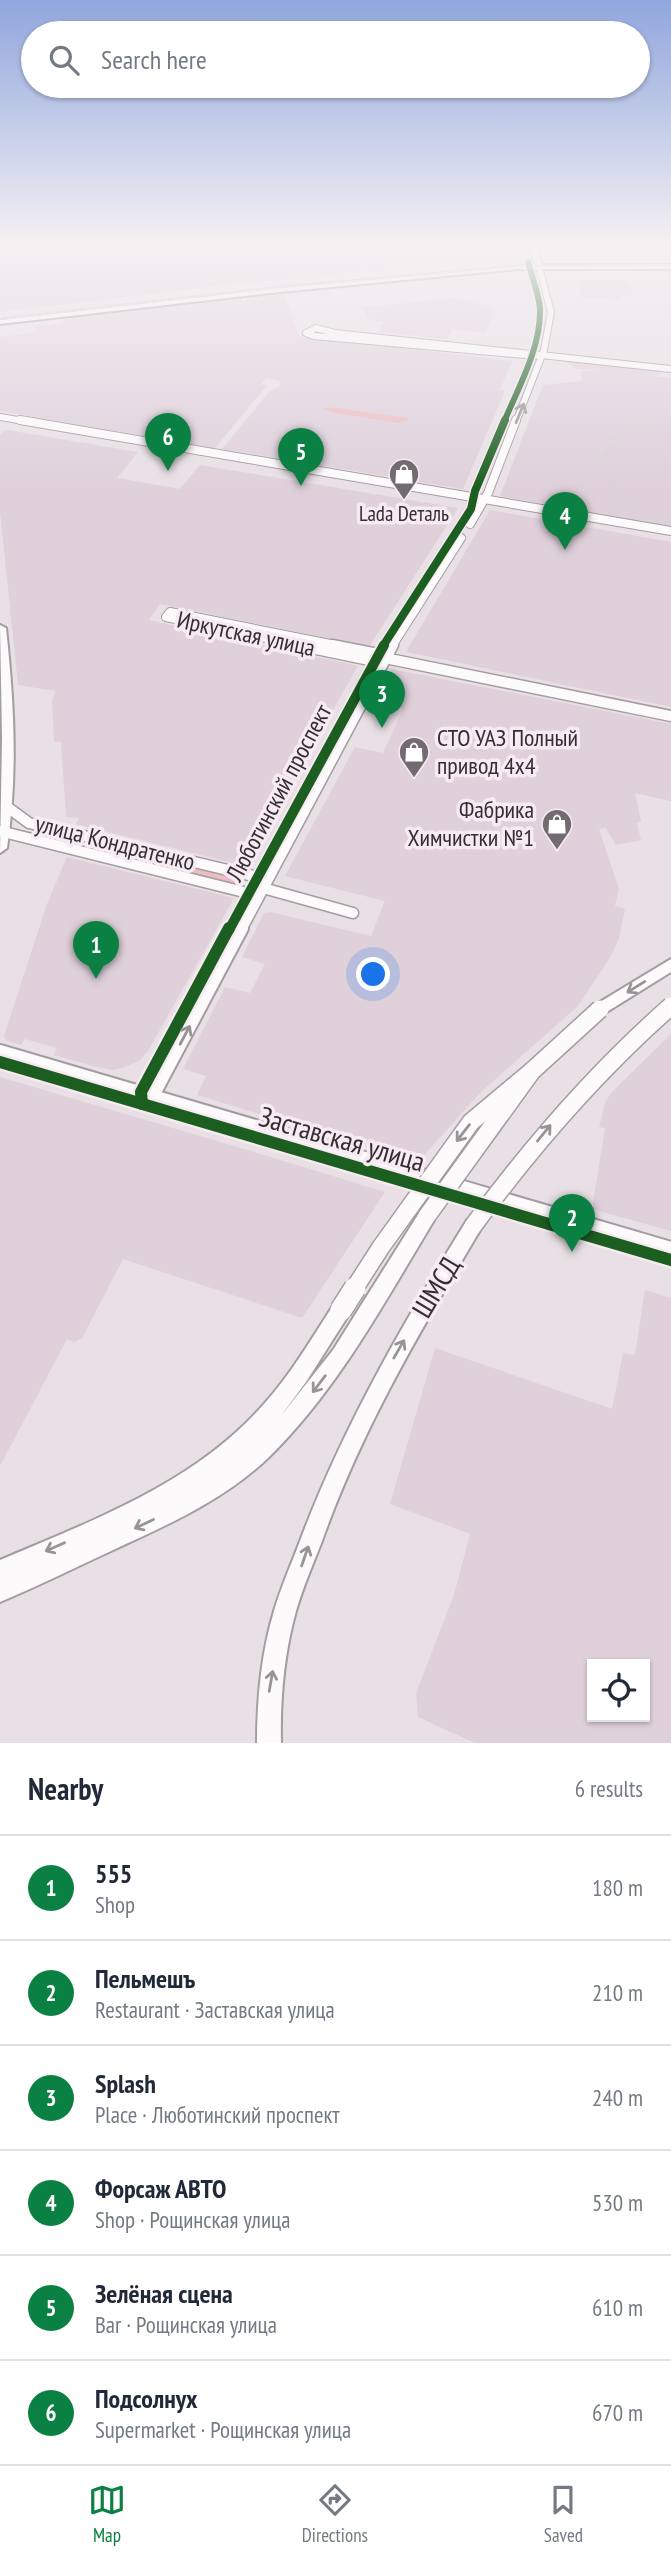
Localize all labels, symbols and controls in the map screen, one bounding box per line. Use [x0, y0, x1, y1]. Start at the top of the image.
search box [21, 21, 650, 98]
icon: search [45, 41, 83, 79]
text: Search here [101, 43, 207, 76]
one-way arrow [514, 402, 527, 424]
pin: 6 [145, 413, 191, 471]
pin: 5 [278, 428, 324, 486]
shop icon: Lada Dеталь [387, 457, 421, 501]
pin: 4 [542, 492, 588, 550]
place label: Lada Dеталь [359, 500, 449, 527]
street label: Иркутская улица [174, 604, 318, 663]
pin: 3 [359, 670, 405, 728]
street label: Люботинский проспект [218, 699, 338, 887]
place label: СТО УАЗ Полный привод 4х4 [437, 722, 578, 781]
shop icon: СТО УАЗ Полный привод 4х4 [397, 735, 431, 779]
place label: Фабрика Химчистки №1 [407, 794, 534, 853]
shop icon: Фабрика Химчистки №1 [540, 807, 574, 851]
street label: улица Кондратенко [32, 808, 198, 877]
pin: 1 [73, 921, 119, 979]
your location [356, 957, 390, 991]
one-way arrow [626, 980, 646, 994]
one-way arrow [178, 1026, 192, 1046]
street label: Заставская улица [255, 1097, 429, 1180]
one-way arrow [456, 1123, 470, 1142]
one-way arrow [536, 1124, 552, 1142]
pin: 2 [549, 1194, 595, 1252]
street label: ШМСД [403, 1249, 468, 1324]
one-way arrow [392, 1339, 406, 1359]
one-way arrow [312, 1374, 327, 1393]
one-way arrow [134, 1518, 155, 1532]
one-way arrow [45, 1541, 67, 1554]
one-way arrow [300, 1545, 312, 1567]
map controls [587, 1659, 650, 1722]
button: locate [587, 1659, 650, 1722]
one-way arrow [265, 1670, 278, 1693]
text: Nearby [28, 1769, 103, 1808]
text: 6 results [575, 1774, 643, 1803]
text: 555 [95, 1857, 132, 1890]
text: 1 [46, 1873, 57, 1902]
text: 180 m [592, 1873, 643, 1902]
text: Shop [95, 1890, 135, 1919]
text: Пельмешъ [95, 1962, 195, 1995]
text: 2 [46, 1978, 57, 2007]
text: 210 m [592, 1978, 643, 2007]
text: Restaurant · Заставская улица [95, 1995, 335, 2024]
text: Splash [95, 2067, 156, 2100]
text: 3 [46, 2083, 57, 2112]
text: 240 m [592, 2083, 643, 2112]
text: Place · Люботинский проспект [95, 2100, 340, 2129]
text: Форсаж АВТО [95, 2172, 226, 2205]
text: 4 [46, 2188, 57, 2217]
text: 530 m [592, 2188, 643, 2217]
text: Shop · Рощинская улица [95, 2205, 290, 2234]
text: Зелёная сцена [95, 2277, 233, 2310]
text: 5 [46, 2293, 57, 2322]
text: 610 m [592, 2293, 643, 2322]
text: Bar · Рощинская улица [95, 2310, 277, 2339]
text: Подсолнух [95, 2382, 198, 2415]
text: 6 [46, 2398, 57, 2427]
text: 670 m [592, 2398, 643, 2427]
text: Supermarket · Рощинская улица [95, 2415, 351, 2444]
tab: Map [88, 2481, 126, 2547]
tab: Directions [302, 2481, 368, 2547]
tab: Saved [544, 2481, 583, 2547]

